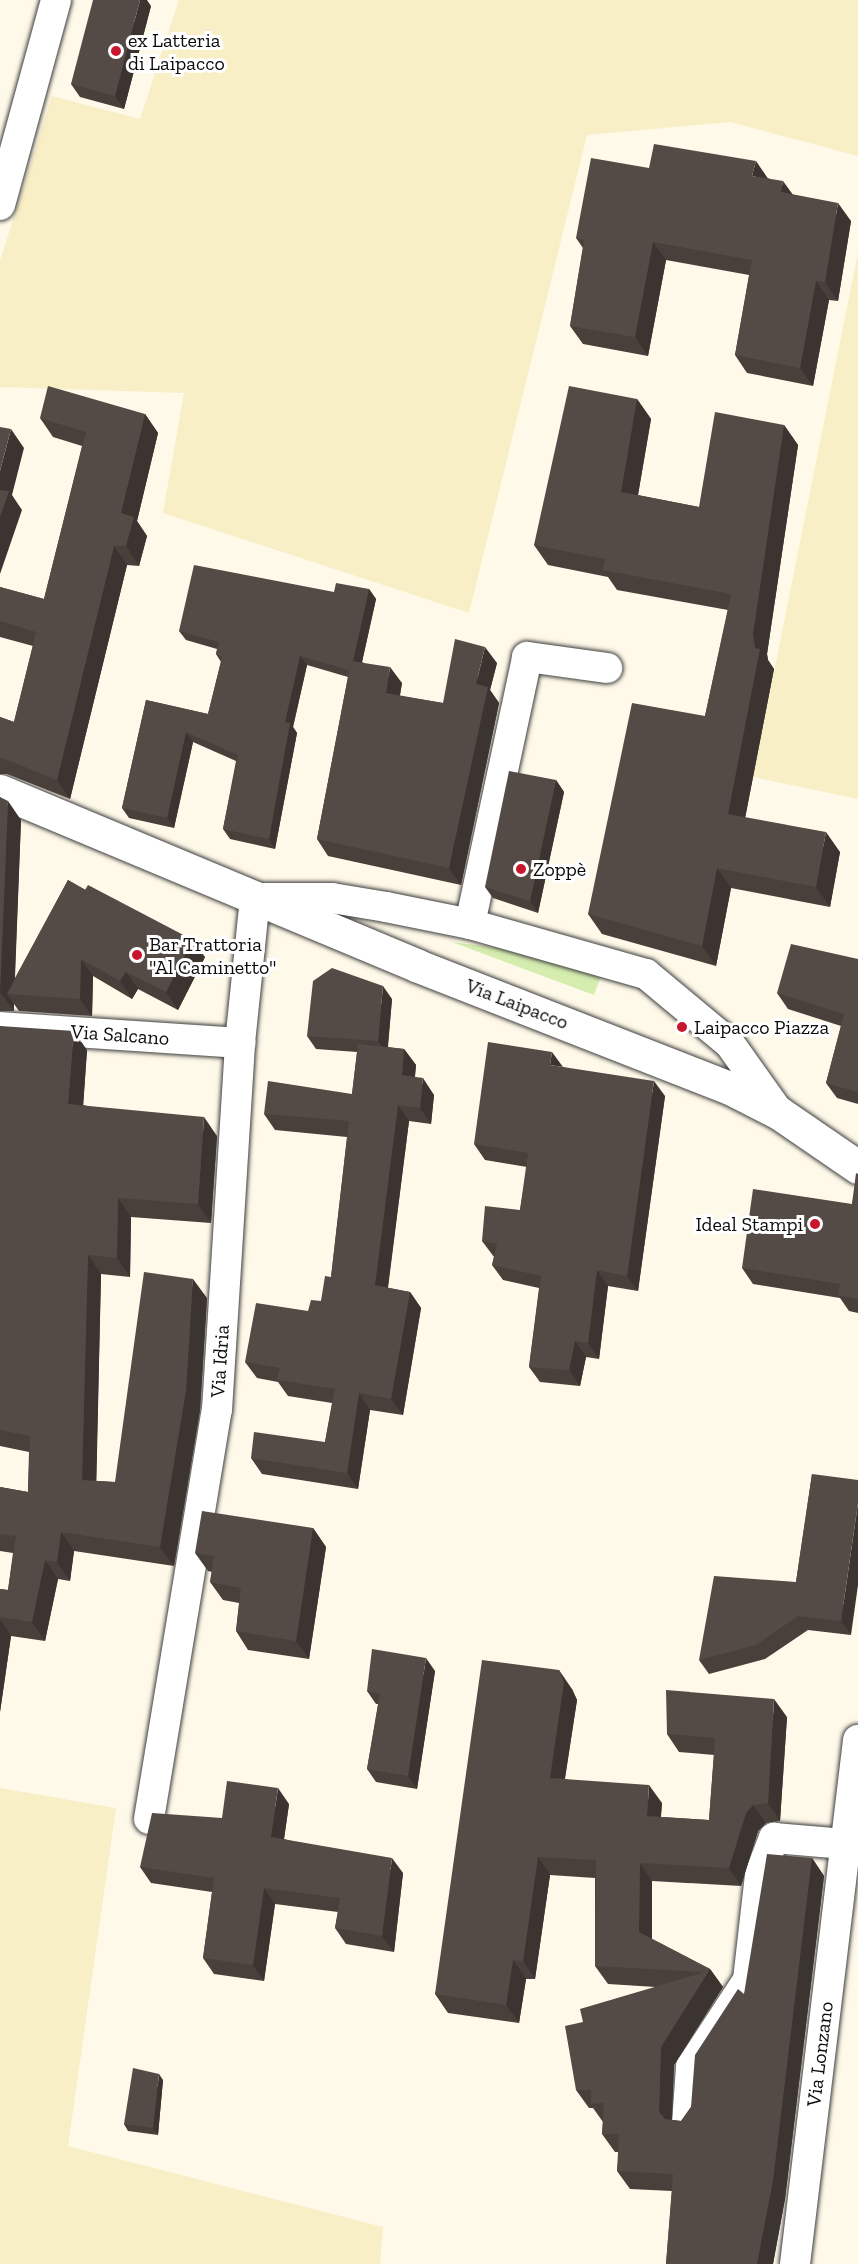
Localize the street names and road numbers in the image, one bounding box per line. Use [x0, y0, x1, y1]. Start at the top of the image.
street label: Via Laipacco [462, 973, 572, 1035]
street label: Via Salcano [70, 1020, 170, 1050]
street label: Via Idria [205, 1324, 235, 1398]
street label: Via Lonzano [802, 2000, 838, 2108]

